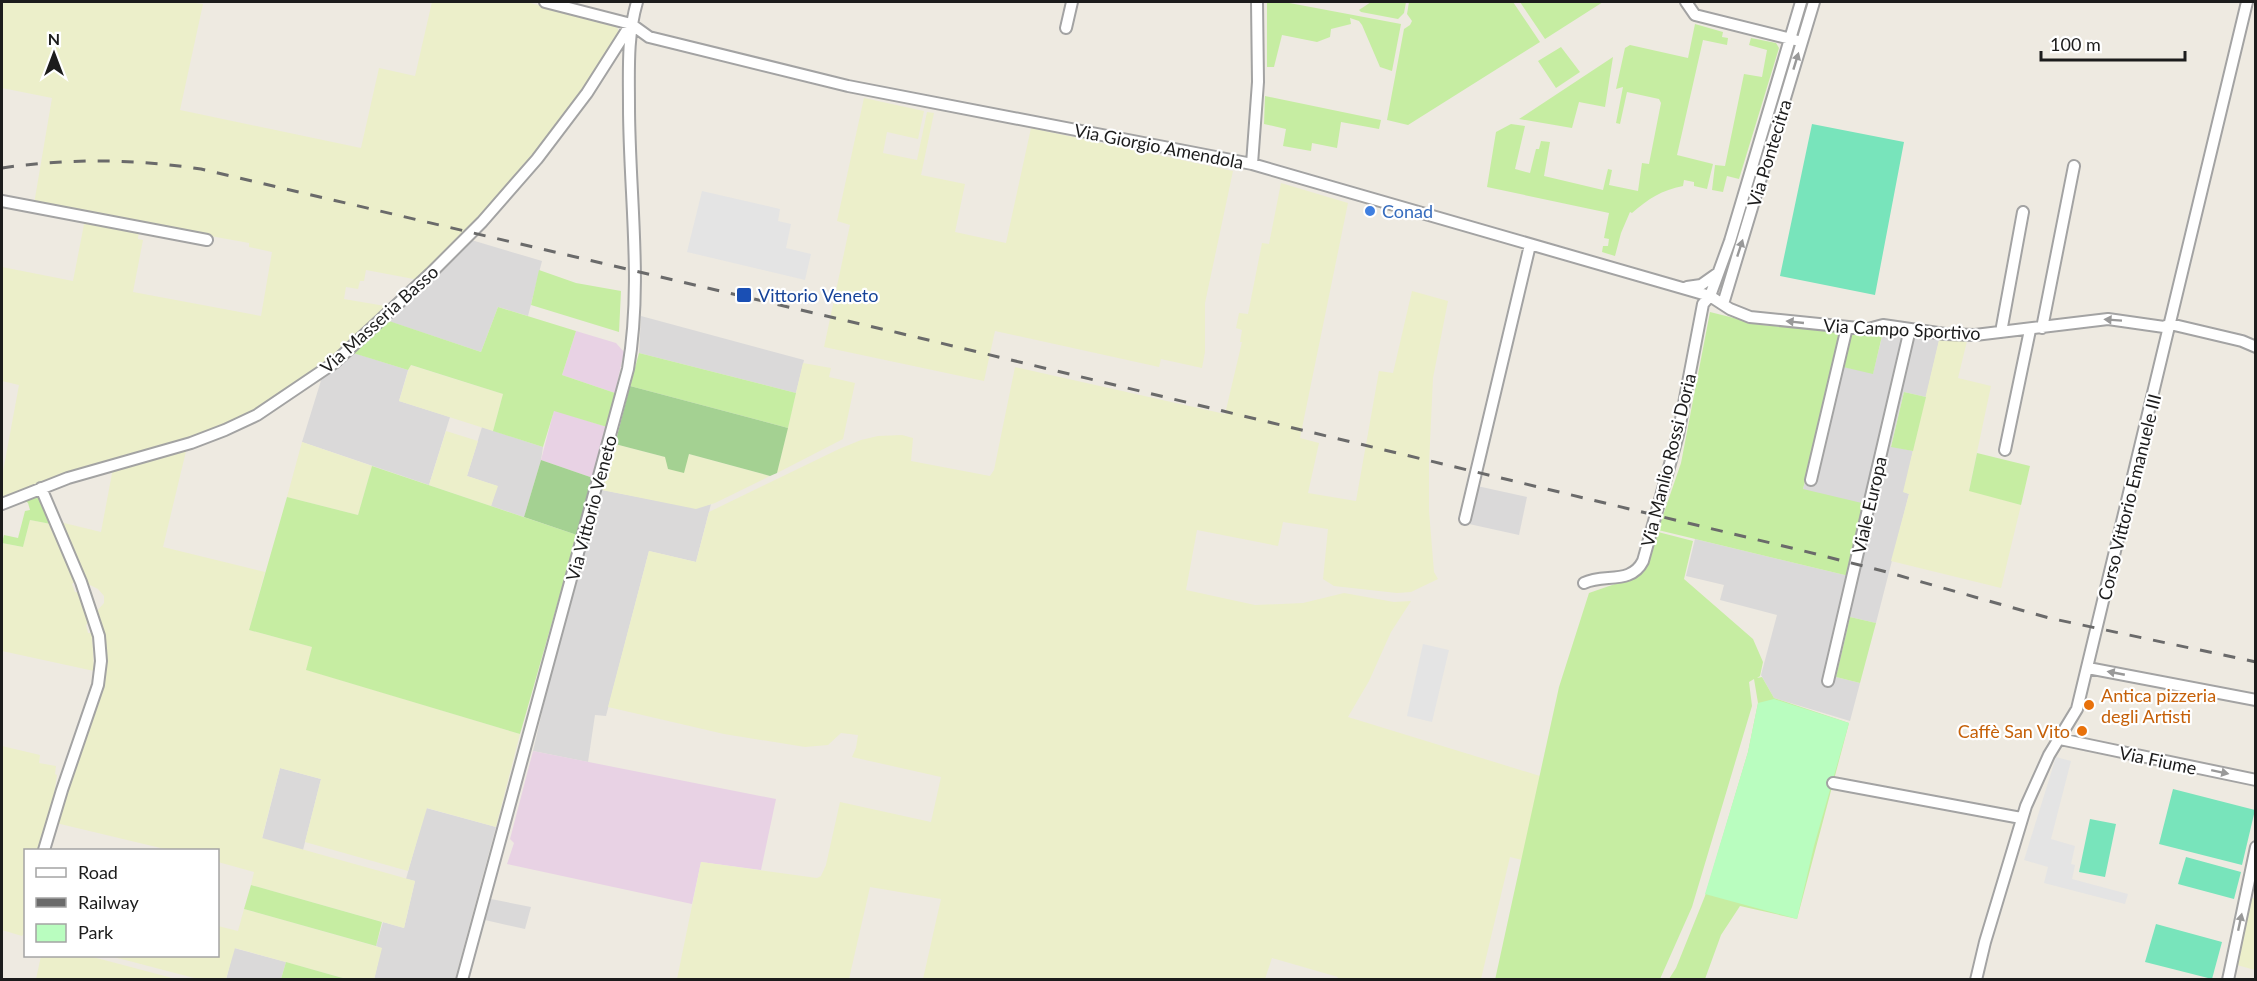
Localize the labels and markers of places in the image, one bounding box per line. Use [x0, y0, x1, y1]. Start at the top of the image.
place label: Conad [1382, 200, 1433, 222]
marker: Conad [1363, 204, 1377, 218]
place label: Vittorio Veneto [758, 284, 878, 306]
marker: Vittorio Veneto [735, 286, 753, 304]
place label: Antica pizzeria degli Artisti [2101, 684, 2216, 727]
marker: Antica pizzeria degli Artisti [2082, 698, 2096, 712]
place label: Caffè San Vito [1958, 720, 2070, 742]
marker: Caffè San Vito [2075, 724, 2089, 738]

